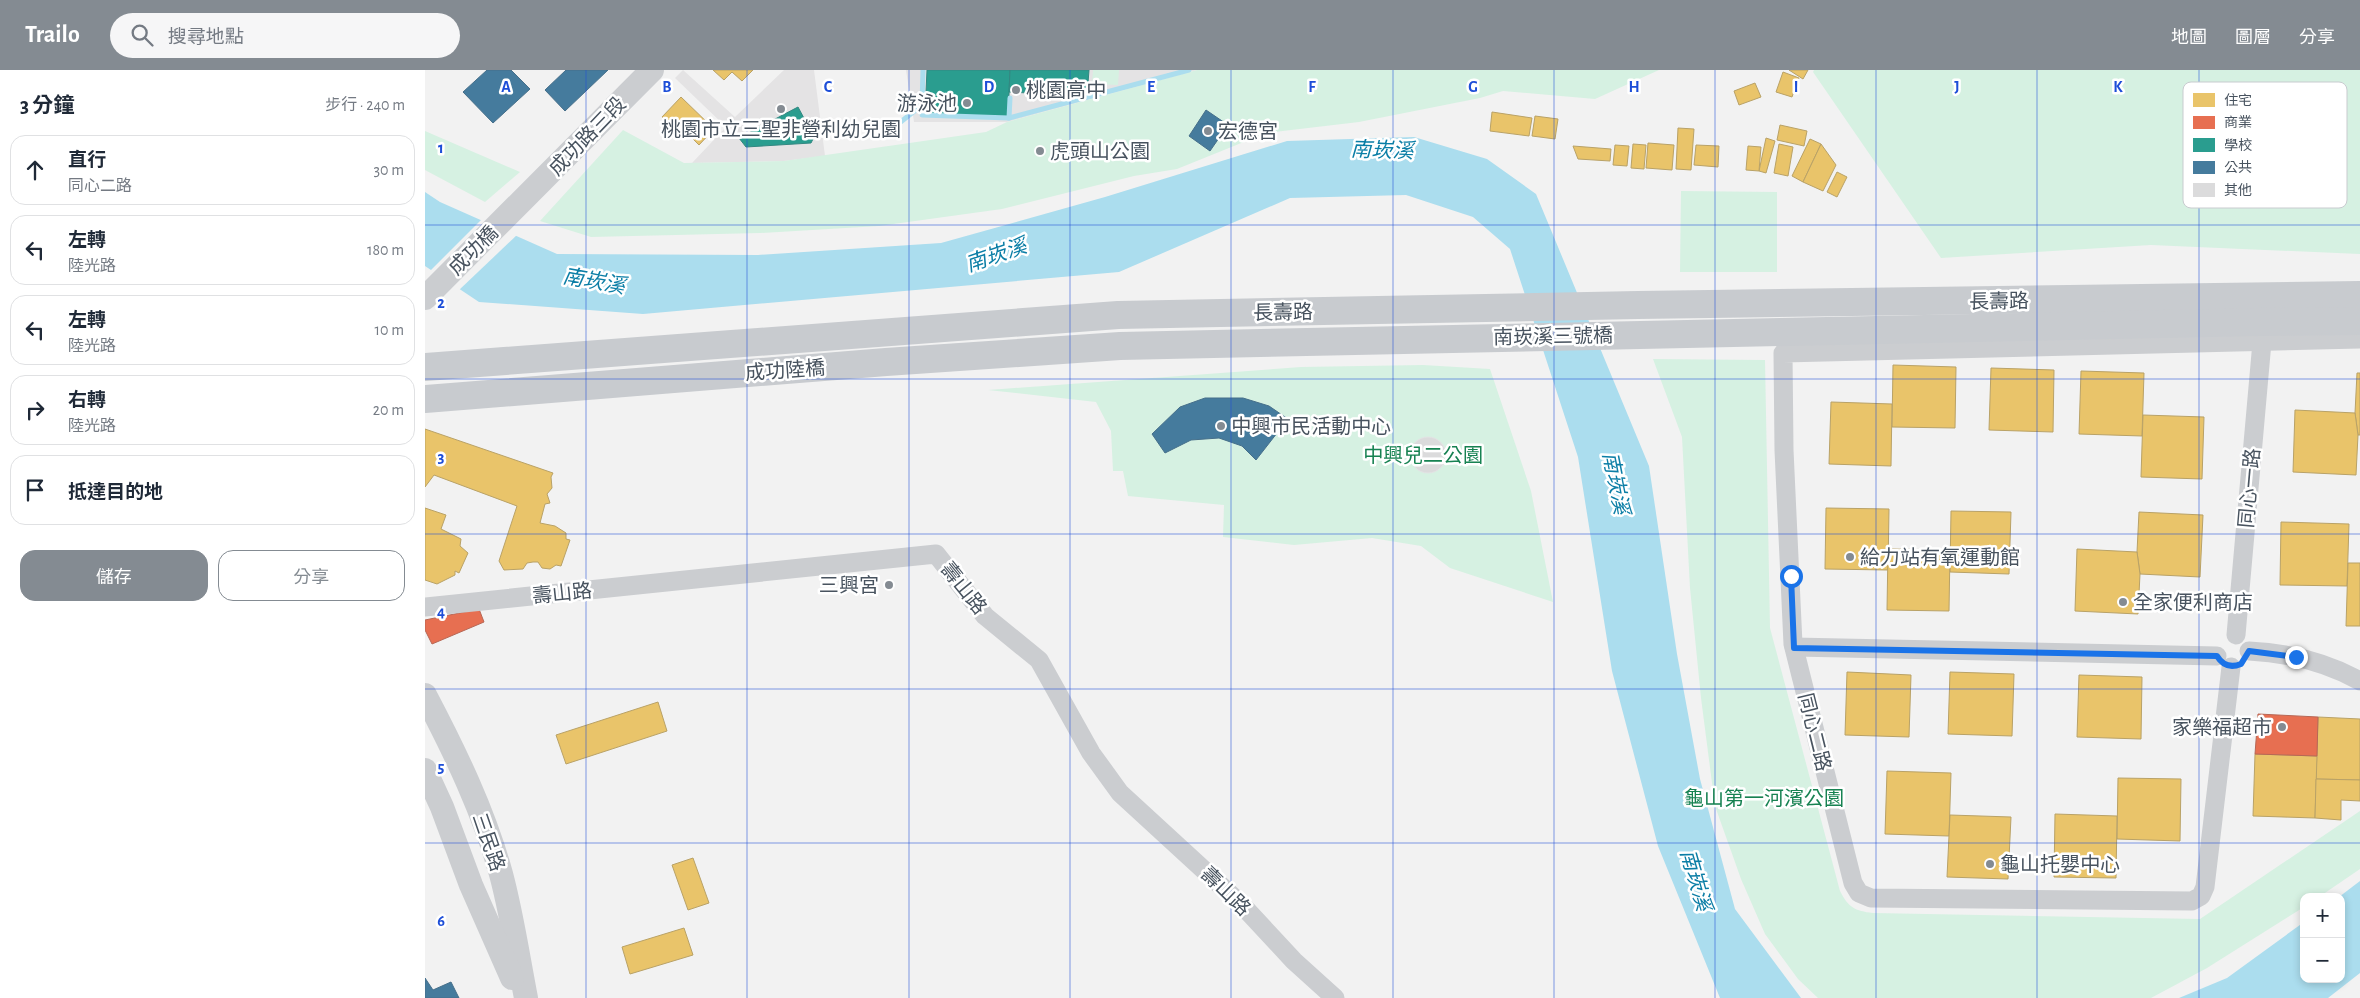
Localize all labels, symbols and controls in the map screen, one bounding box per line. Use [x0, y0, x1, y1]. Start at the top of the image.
search box [110, 13, 460, 58]
icon: search [128, 21, 156, 49]
text: Trailo [25, 23, 80, 47]
text: 搜尋地點 [168, 28, 244, 47]
text: 地圖 [2171, 29, 2207, 47]
text: 圖層 [2235, 29, 2271, 47]
text: 分享 [2299, 29, 2335, 47]
text: A [501, 79, 511, 95]
text: B [662, 79, 672, 95]
text: C [824, 79, 833, 95]
text: D [984, 79, 995, 95]
place label: 桃園高中 [1026, 79, 1106, 101]
text: E [1147, 79, 1155, 95]
text: F [1308, 79, 1316, 95]
text: G [1468, 79, 1478, 95]
text: H [1628, 79, 1640, 95]
text: I [1794, 79, 1798, 95]
text: J [1954, 79, 1960, 95]
text: K [2113, 79, 2123, 95]
legend [2183, 82, 2347, 208]
marker: 桃園高中 [1010, 84, 1022, 96]
street label: 成功路三段 [545, 93, 630, 180]
place label: 游泳池 [897, 93, 957, 114]
text: 住宅 [2224, 93, 2252, 108]
text: 3 分鐘 [20, 95, 74, 116]
text: 步行 · 240 m [325, 97, 405, 113]
marker: 游泳池 [961, 97, 973, 109]
marker: 桃園市立三聖非營利幼兒園 [775, 103, 787, 115]
text: 商業 [2224, 115, 2252, 130]
place label: 桃園市立三聖非營利幼兒園 [661, 119, 901, 140]
place label: 宏德宮 [1218, 121, 1278, 142]
marker: 宏德宮 [1202, 125, 1214, 137]
text: 學校 [2224, 137, 2252, 153]
water label: 南崁溪 [1350, 138, 1417, 162]
text: 1 [438, 140, 444, 156]
place label: 虎頭山公園 [1050, 141, 1150, 162]
marker: 虎頭山公園 [1034, 145, 1046, 157]
text: 直行 [68, 151, 106, 170]
icon: ahead [21, 156, 49, 184]
text: 公共 [2224, 160, 2252, 175]
text: 30 m [374, 162, 404, 178]
text: 同心二路 [68, 178, 132, 194]
text: 其他 [2224, 183, 2252, 198]
street label: 成功橋 [445, 222, 502, 279]
text: 左轉 [68, 231, 106, 250]
water label: 南崁溪 [963, 233, 1032, 276]
icon: left [21, 236, 49, 264]
text: 180 m [367, 242, 404, 258]
text: 陸光路 [68, 258, 116, 274]
water label: 南崁溪 [561, 265, 630, 298]
street label: 長壽路 [1969, 290, 2029, 313]
text: 2 [437, 295, 445, 311]
street label: 長壽路 [1253, 301, 1313, 324]
text: 左轉 [68, 311, 106, 330]
icon: left [21, 316, 49, 344]
text: 10 m [375, 322, 404, 338]
street label: 南崁溪三號橋 [1493, 325, 1613, 348]
text: 陸光路 [68, 338, 116, 354]
street label: 成功陸橋 [744, 357, 826, 384]
text: 右轉 [68, 391, 106, 410]
icon: right [21, 396, 49, 424]
text: 20 m [373, 402, 404, 418]
place label: 中興市民活動中心 [1231, 416, 1391, 437]
text: 陸光路 [68, 418, 116, 434]
marker: 中興市民活動中心 [1215, 420, 1227, 432]
park label: 中興兒二公園 [1363, 445, 1483, 466]
street label: 同心一路 [2236, 447, 2263, 529]
text: 3 [438, 449, 445, 465]
water label: 南崁溪 [1599, 450, 1633, 519]
icon: arrive [21, 476, 49, 504]
text: 抵達目的地 [68, 483, 163, 502]
place label: 給力站有氧運動館 [1860, 546, 2020, 568]
button: 儲存 [20, 550, 208, 601]
button: 分享 [218, 550, 405, 601]
marker: 給力站有氧運動館 [1844, 551, 1856, 563]
street label: 壽山路 [937, 558, 991, 618]
route start [1780, 565, 1803, 588]
place label: 三興宮 [819, 575, 879, 596]
marker: 三興宮 [883, 579, 895, 591]
street label: 壽山路 [531, 580, 593, 607]
place label: 全家便利商店 [2133, 592, 2253, 613]
marker: 全家便利商店 [2117, 596, 2129, 608]
text: 4 [437, 604, 445, 620]
route end [2285, 646, 2308, 669]
street label: 同心二路 [1795, 691, 1834, 773]
place label: 家樂福超市 [2172, 717, 2272, 738]
marker: 家樂福超市 [2276, 721, 2288, 733]
text: 5 [438, 759, 445, 775]
park label: 龜山第一河濱公園 [1684, 788, 1844, 809]
street label: 三民路 [469, 810, 508, 874]
water label: 南崁溪 [1677, 847, 1716, 916]
place label: 龜山托嬰中心 [2000, 854, 2120, 875]
marker: 龜山托嬰中心 [1984, 858, 1996, 870]
street label: 壽山路 [1197, 863, 1255, 920]
map controls [2300, 893, 2345, 983]
button: + [2300, 893, 2345, 938]
text: 6 [437, 913, 445, 929]
button: − [2300, 938, 2345, 983]

